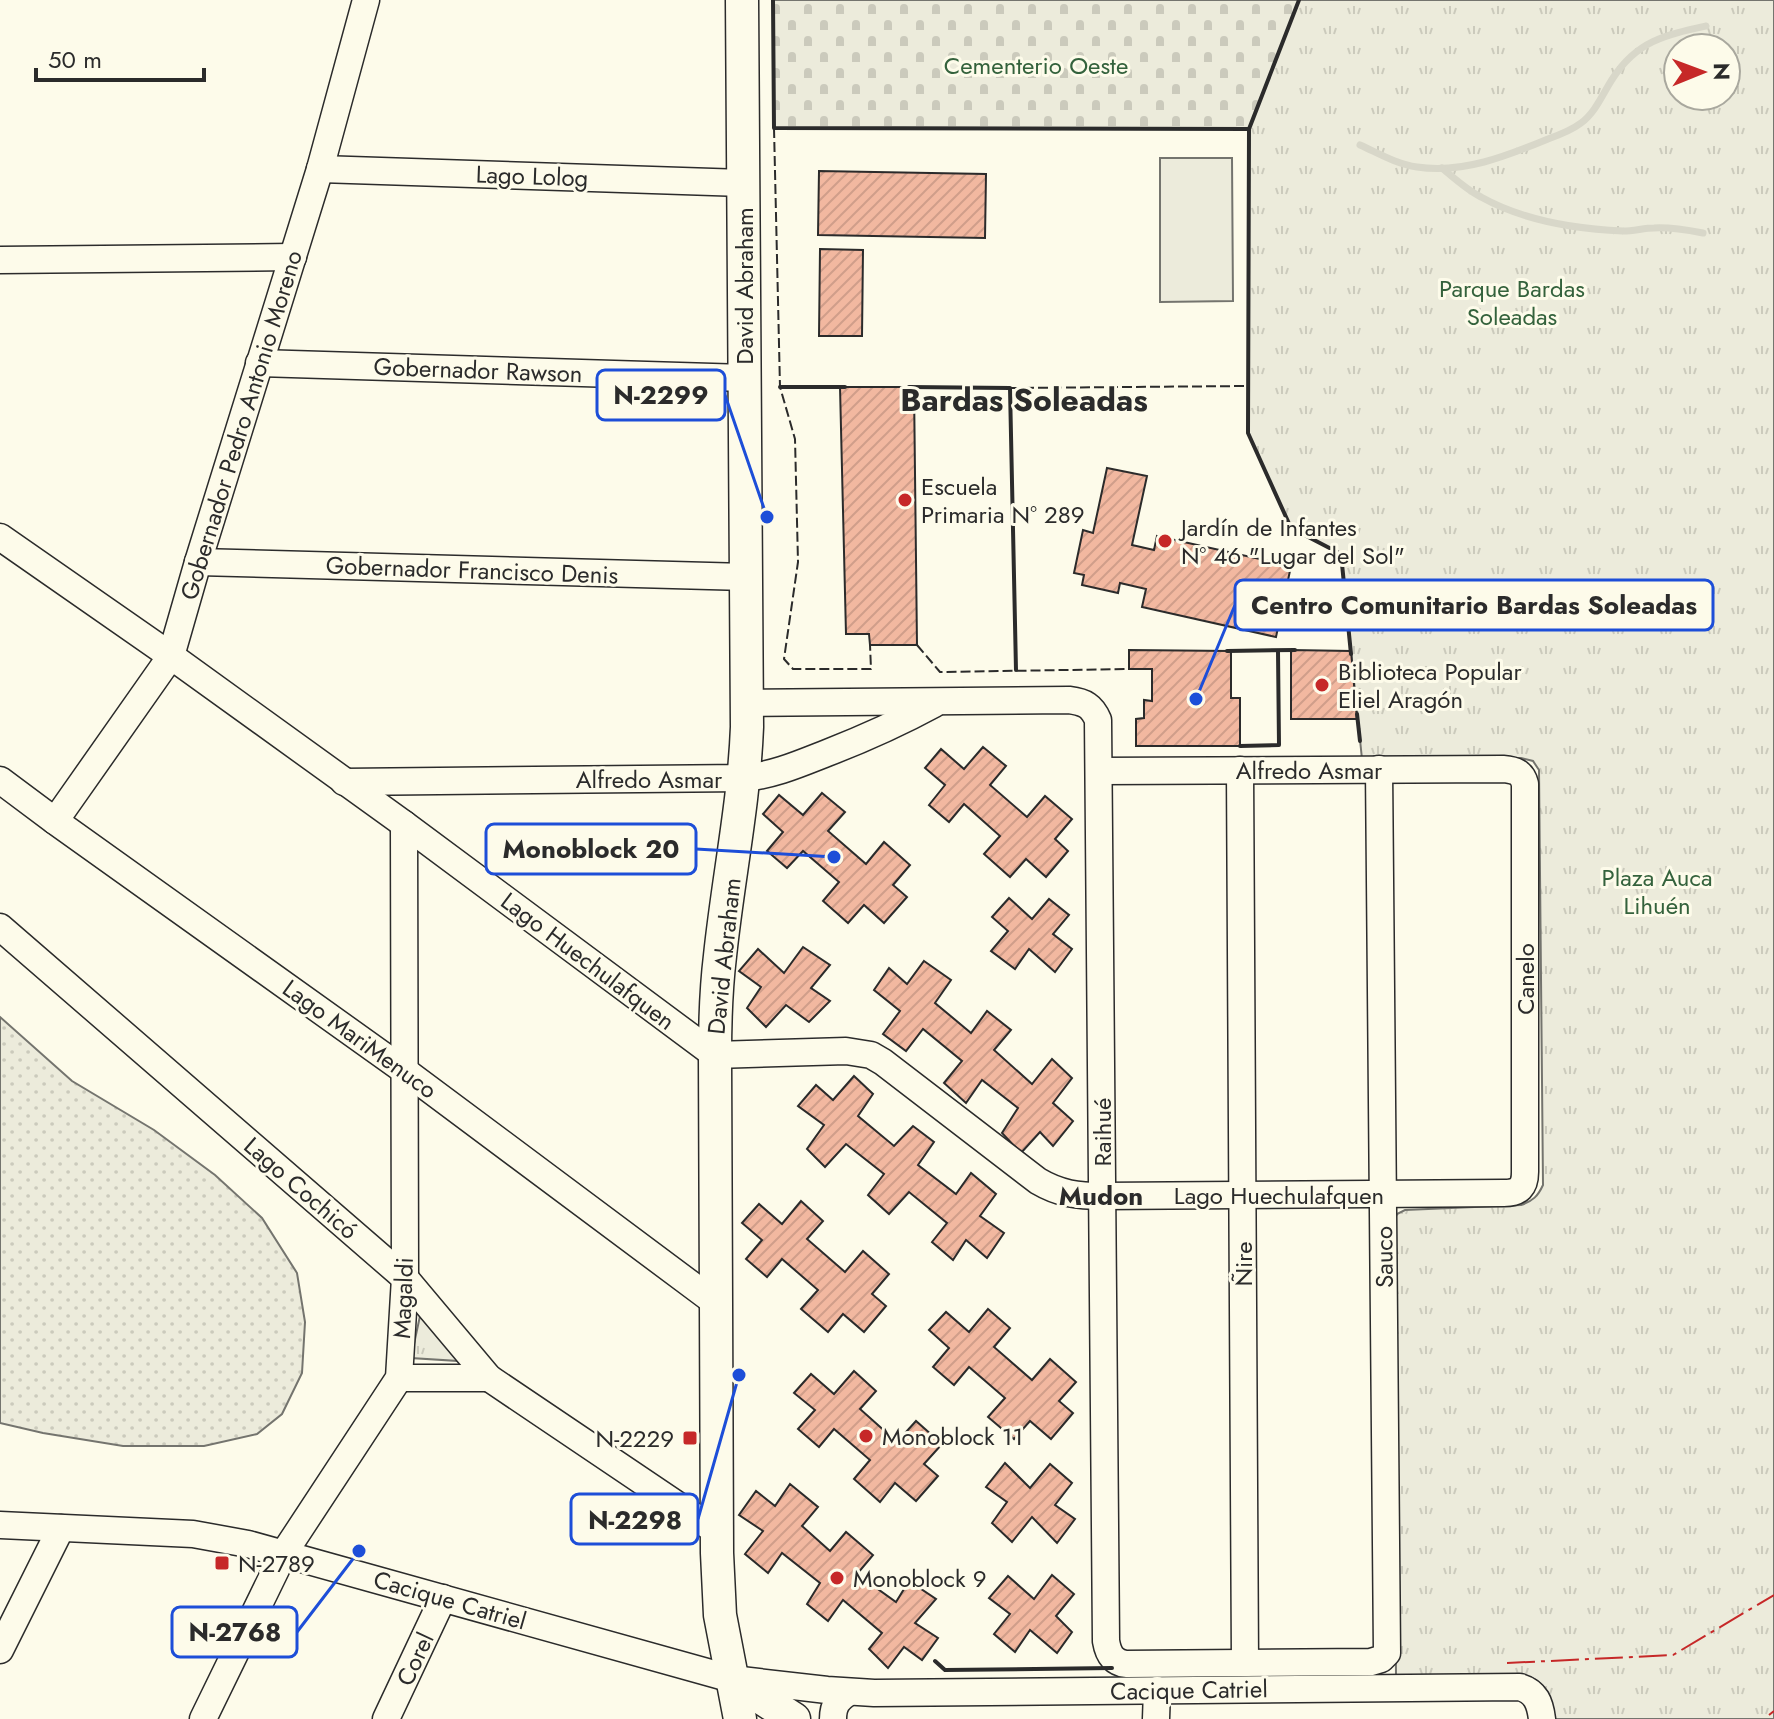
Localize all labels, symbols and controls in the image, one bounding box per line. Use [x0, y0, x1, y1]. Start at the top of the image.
scale bar [36, 32, 204, 82]
north arrow [1662, 32, 1742, 112]
text: 50 m [48, 42, 102, 77]
park label: Cementerio Oeste [944, 48, 1128, 83]
text: N [1706, 63, 1738, 81]
street label: Lago Lolog [475, 157, 589, 195]
street label: David Abraham [727, 207, 762, 365]
street label: Gobernador Pedro Antonio Moreno [171, 246, 311, 604]
park label: Parque Bardas Soleadas [1439, 271, 1585, 334]
street label: Gobernador Rawson [373, 349, 583, 391]
callout: N-2299 [597, 370, 725, 420]
text: N-2299 [613, 376, 709, 414]
district label: Bardas Soleadas [900, 377, 1148, 423]
place label: Escuela Primaria N° 289 [921, 469, 1085, 532]
marker: Escuela Primaria N° 289 [896, 491, 914, 509]
place label: Jardín de Infantes N° 46 "Lugar del Sol" [1178, 510, 1405, 573]
marker: Jardín de Infantes N° 46 "Lugar del Sol" [1156, 532, 1174, 550]
street label: Gobernador Francisco Denis [325, 547, 619, 593]
callout: Centro Comunitario Bardas Soleadas [1235, 580, 1713, 630]
text: Centro Comunitario Bardas Soleadas [1251, 586, 1697, 624]
place label: Biblioteca Popular Eliel Aragón [1338, 654, 1522, 717]
marker: Biblioteca Popular Eliel Aragón [1313, 676, 1331, 694]
street label: Alfredo Asmar [1236, 753, 1383, 788]
street label: Alfredo Asmar [576, 762, 723, 797]
callout: Monoblock 20 [486, 824, 696, 874]
text: Monoblock 20 [502, 830, 680, 868]
park label: Plaza Auca Lihuén [1602, 860, 1712, 923]
street label: David Abraham [698, 876, 750, 1036]
street label: Lago Huechulafquen [493, 884, 683, 1038]
street label: Canelo [1508, 943, 1543, 1015]
street label: Lago MariMenuco [276, 971, 444, 1107]
street label: Raihué [1085, 1098, 1120, 1166]
street label: Lago Cochicó [236, 1129, 366, 1247]
district label: Mudon [1059, 1177, 1143, 1215]
street label: Lago Huechulafquen [1174, 1178, 1384, 1213]
street label: Sauco [1366, 1226, 1402, 1288]
street label: Ñire [1226, 1241, 1261, 1287]
street label: Magaldi [384, 1257, 422, 1339]
place label: Monoblock 11 [882, 1419, 1023, 1454]
place label: N-2229 [596, 1421, 674, 1456]
marker: Monoblock 11 [857, 1427, 875, 1445]
marker: N-2229 [681, 1429, 699, 1447]
callout: N-2298 [571, 1494, 698, 1544]
text: N-2298 [588, 1501, 682, 1539]
place label: N-2789 [238, 1546, 315, 1581]
marker: N-2789 [213, 1554, 231, 1572]
street label: Cacique Catriel [369, 1561, 531, 1639]
place label: Monoblock 9 [853, 1561, 987, 1596]
marker: Monoblock 9 [828, 1569, 846, 1587]
callout: N-2768 [172, 1607, 297, 1657]
text: N-2768 [189, 1613, 281, 1651]
street label: Corel [387, 1627, 443, 1691]
street label: Cacique Catriel [1110, 1671, 1268, 1709]

